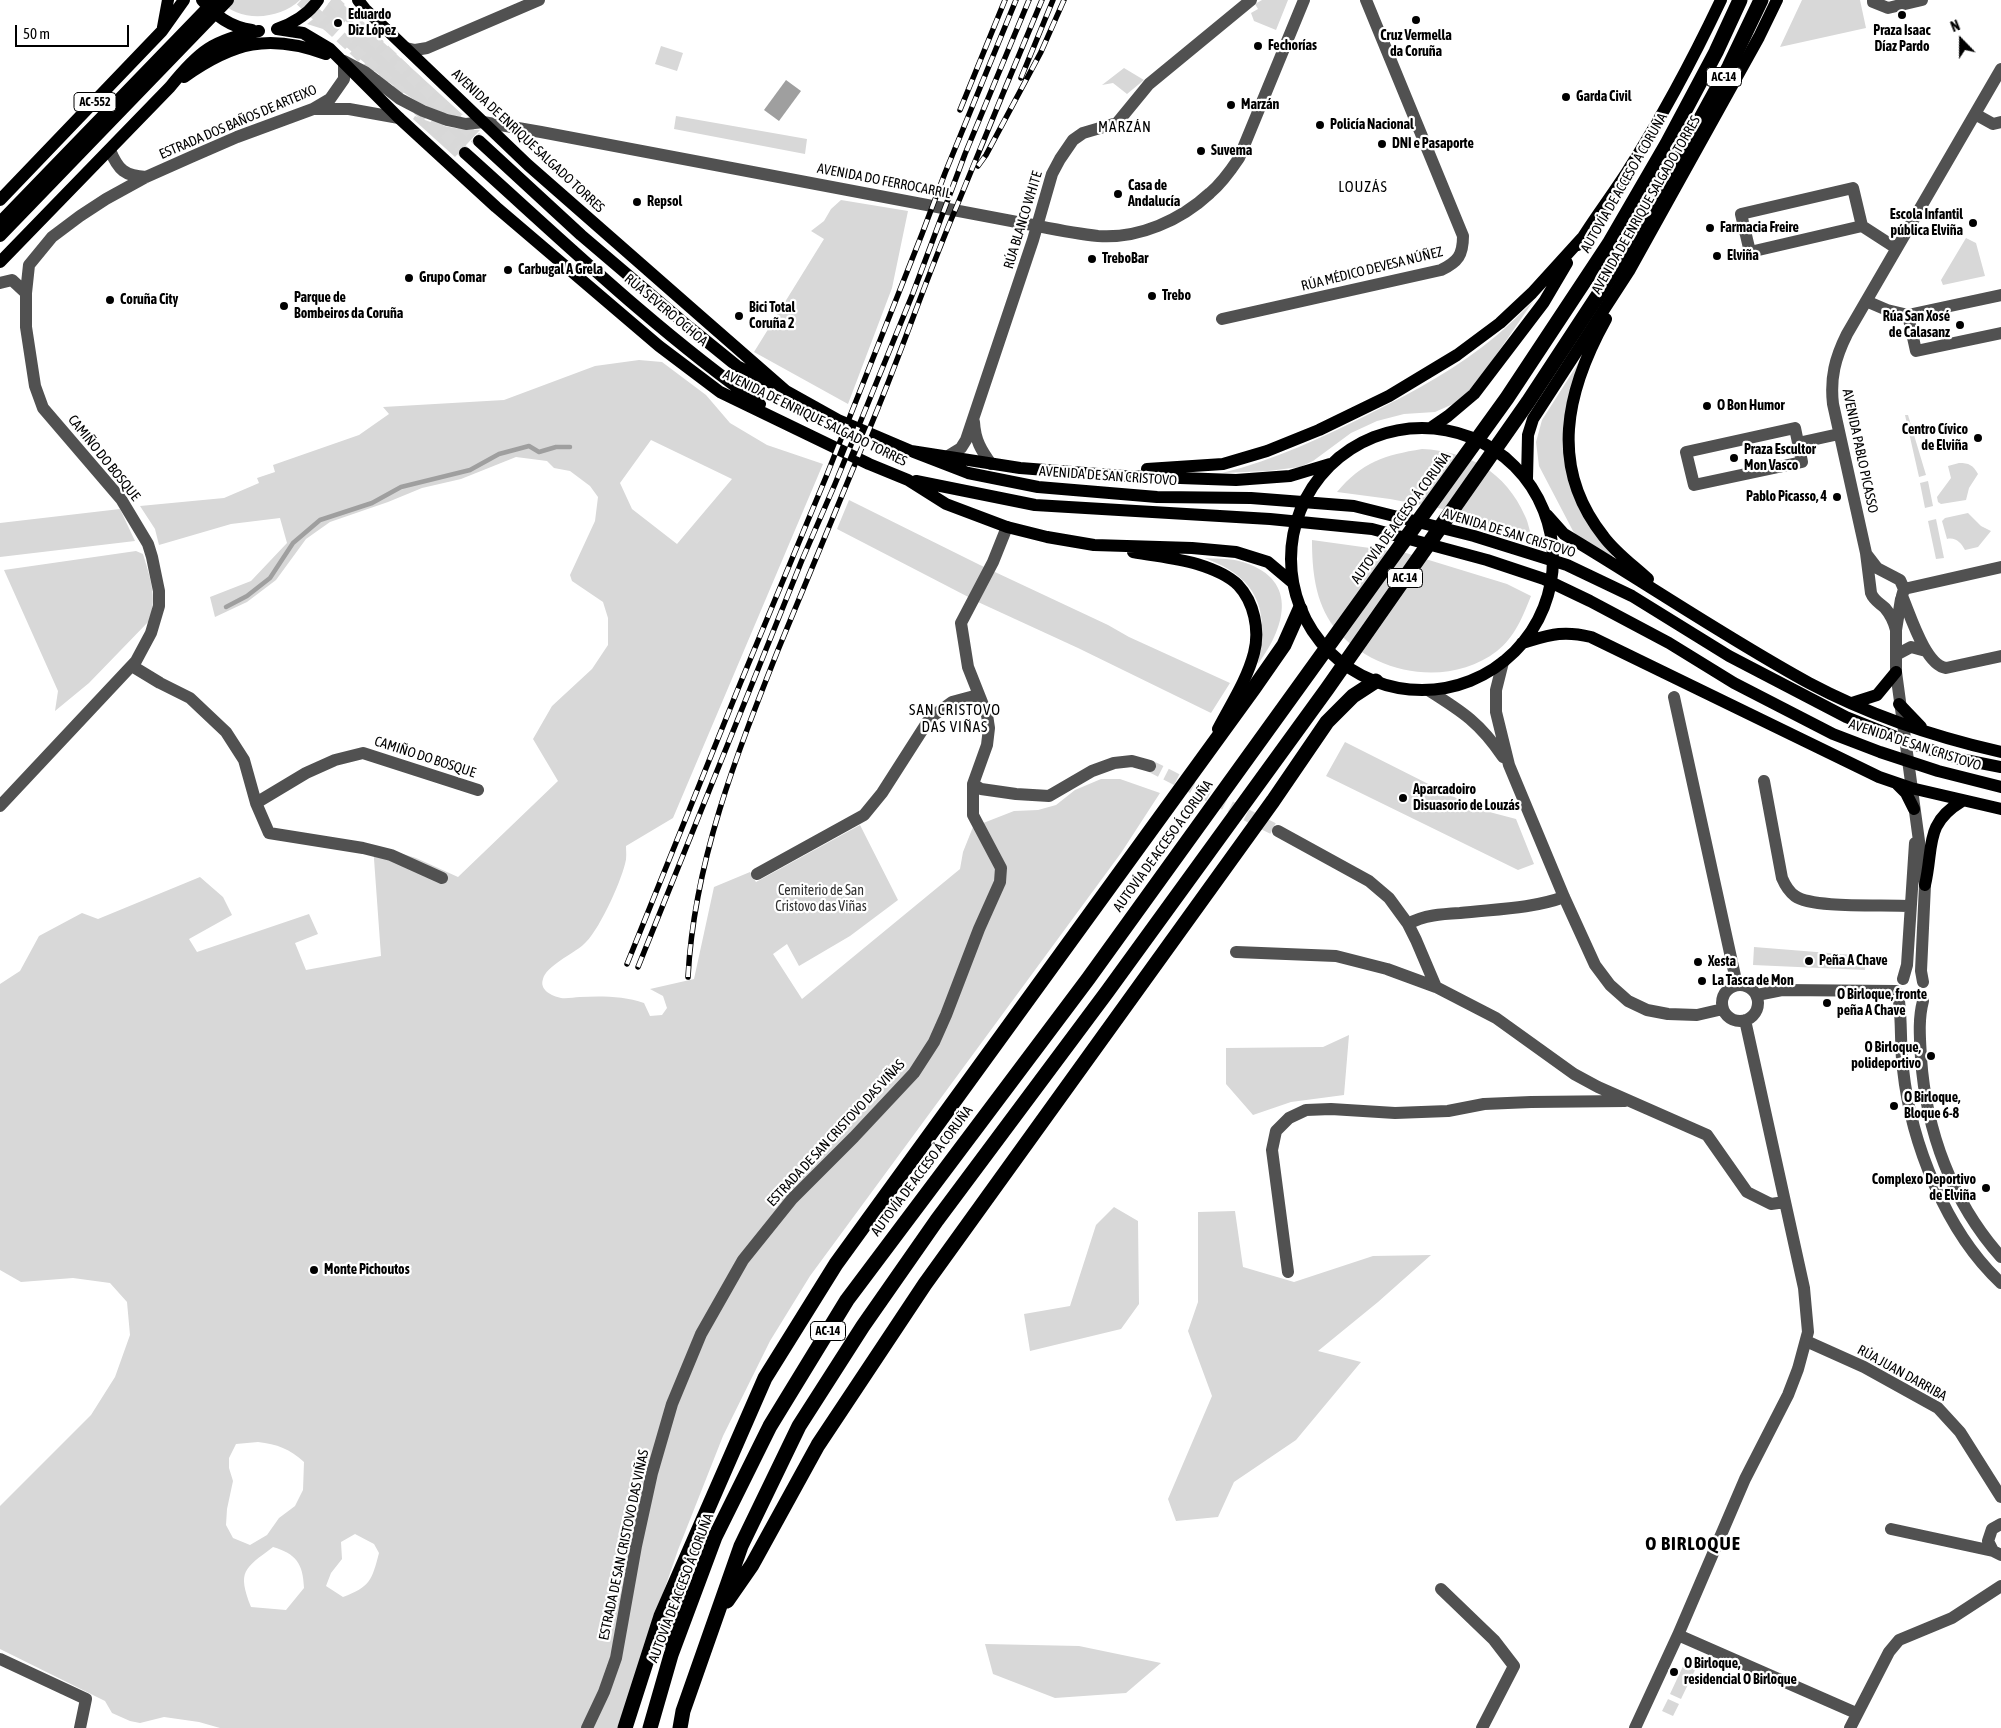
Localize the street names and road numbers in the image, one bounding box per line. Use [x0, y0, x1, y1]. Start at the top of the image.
street label: AVENIDA DE ENRIQUE SALGADO TORRES [448, 66, 608, 216]
road number: AC-14 [1706, 68, 1742, 86]
street label: ESTRADA DOS BAÑOS DE ARTEIXO [157, 81, 319, 163]
road number: AC-552 [74, 92, 116, 111]
street label: AUTOVÍA DE ACCESO Á CORUÑA [1577, 110, 1671, 256]
street label: AVENIDA DE ENRIQUE SALGADO TORRES [1588, 113, 1704, 297]
street label: AVENIDA DO FERROCARRIL [816, 160, 952, 202]
street label: RÚA BLANCO WHITE [1000, 169, 1046, 271]
street label: RÚA MÉDICO DEVESA NÚÑEZ [1300, 243, 1444, 295]
street label: RÚA SEVERO OCHOA [621, 270, 711, 350]
street label: AVENIDA DE ENRIQUE SALGADO TORRES [720, 366, 910, 470]
street label: AVENIDA PABLO PICASSO [1839, 387, 1881, 515]
street label: CAMIÑO DO BOSQUE [64, 412, 144, 504]
street label: AUTOVÍA DE ACCESO Á CORUÑA [1348, 449, 1454, 587]
street label: AVENIDA DE SAN CRISTOVO [1039, 463, 1177, 489]
street label: AVENIDA DE SAN CRISTOVO [1441, 505, 1577, 561]
road number: AC-14 [1388, 568, 1422, 588]
street label: AVENIDA DE SAN CRISTOVO [1847, 716, 1983, 774]
street label: CAMIÑO DO BOSQUE [372, 733, 478, 781]
street label: AUTOVÍA DE ACCESO Á CORUÑA [1110, 777, 1216, 915]
street label: ESTRADA DE SAN CRISTOVO DAS VIÑAS [764, 1056, 908, 1210]
street label: AUTOVÍA DE ACCESO Á CORUÑA [868, 1103, 976, 1239]
road number: AC-14 [810, 1322, 846, 1340]
street label: RÚA JUAN DARRIBA [1854, 1342, 1950, 1404]
street label: ESTRADA DE SAN CRISTOVO DAS VIÑAS [596, 1448, 652, 1642]
street label: AUTOVÍA DE ACCESO Á CORUÑA [645, 1511, 717, 1665]

